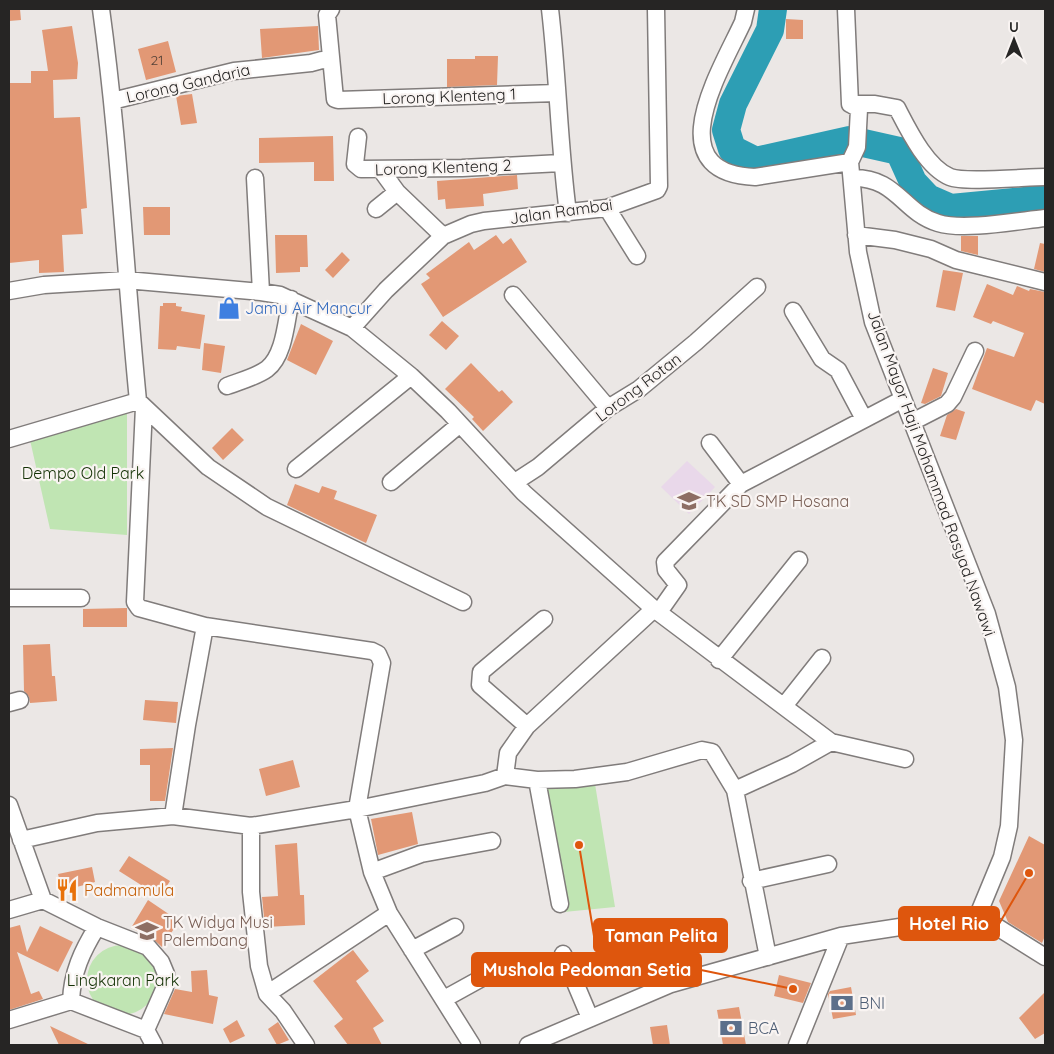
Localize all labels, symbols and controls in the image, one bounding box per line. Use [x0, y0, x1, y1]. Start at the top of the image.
north arrow [989, 15, 1039, 65]
text: U [1009, 18, 1019, 36]
house number: 21 [151, 51, 163, 69]
street label: Lorong Gandaria [124, 59, 252, 107]
street label: Lorong Klenteng 1 [382, 84, 516, 108]
street label: Lorong Klenteng 2 [374, 155, 512, 179]
street label: Jalan Rambai [508, 194, 614, 228]
shop icon: Jamu Air Mancur [216, 295, 242, 321]
place label: Jamu Air Mancur [245, 298, 372, 318]
street label: Jalan Mayor Haji Mohammad Rasyad Nawawi [864, 307, 1000, 639]
street label: Lorong Rotan [591, 348, 685, 426]
park label: Dempo Old Park [22, 463, 144, 483]
school or university icon: TK SD SMP Hosana [676, 488, 702, 514]
place label: TK SD SMP Hosana [706, 491, 849, 511]
restaurant icon: Padmamula [54, 877, 80, 903]
place label: Padmamula [84, 880, 174, 900]
callout: Hotel Rio [899, 907, 999, 940]
place label: TK Widya Musi Palembang [163, 912, 273, 950]
text: Hotel Rio [909, 912, 989, 935]
school or university icon: TK Widya Musi Palembang [134, 918, 160, 944]
callout: Taman Pelita [594, 919, 727, 952]
text: Taman Pelita [604, 924, 718, 947]
callout: Mushola Pedoman Setia [472, 953, 701, 986]
text: Mushola Pedoman Setia [483, 958, 691, 981]
park label: Lingkaran Park [67, 970, 179, 990]
bank icon: BNI [829, 990, 855, 1016]
place label: BNI [859, 993, 885, 1013]
bank icon: BCA [718, 1015, 744, 1041]
place label: BCA [748, 1018, 779, 1038]

